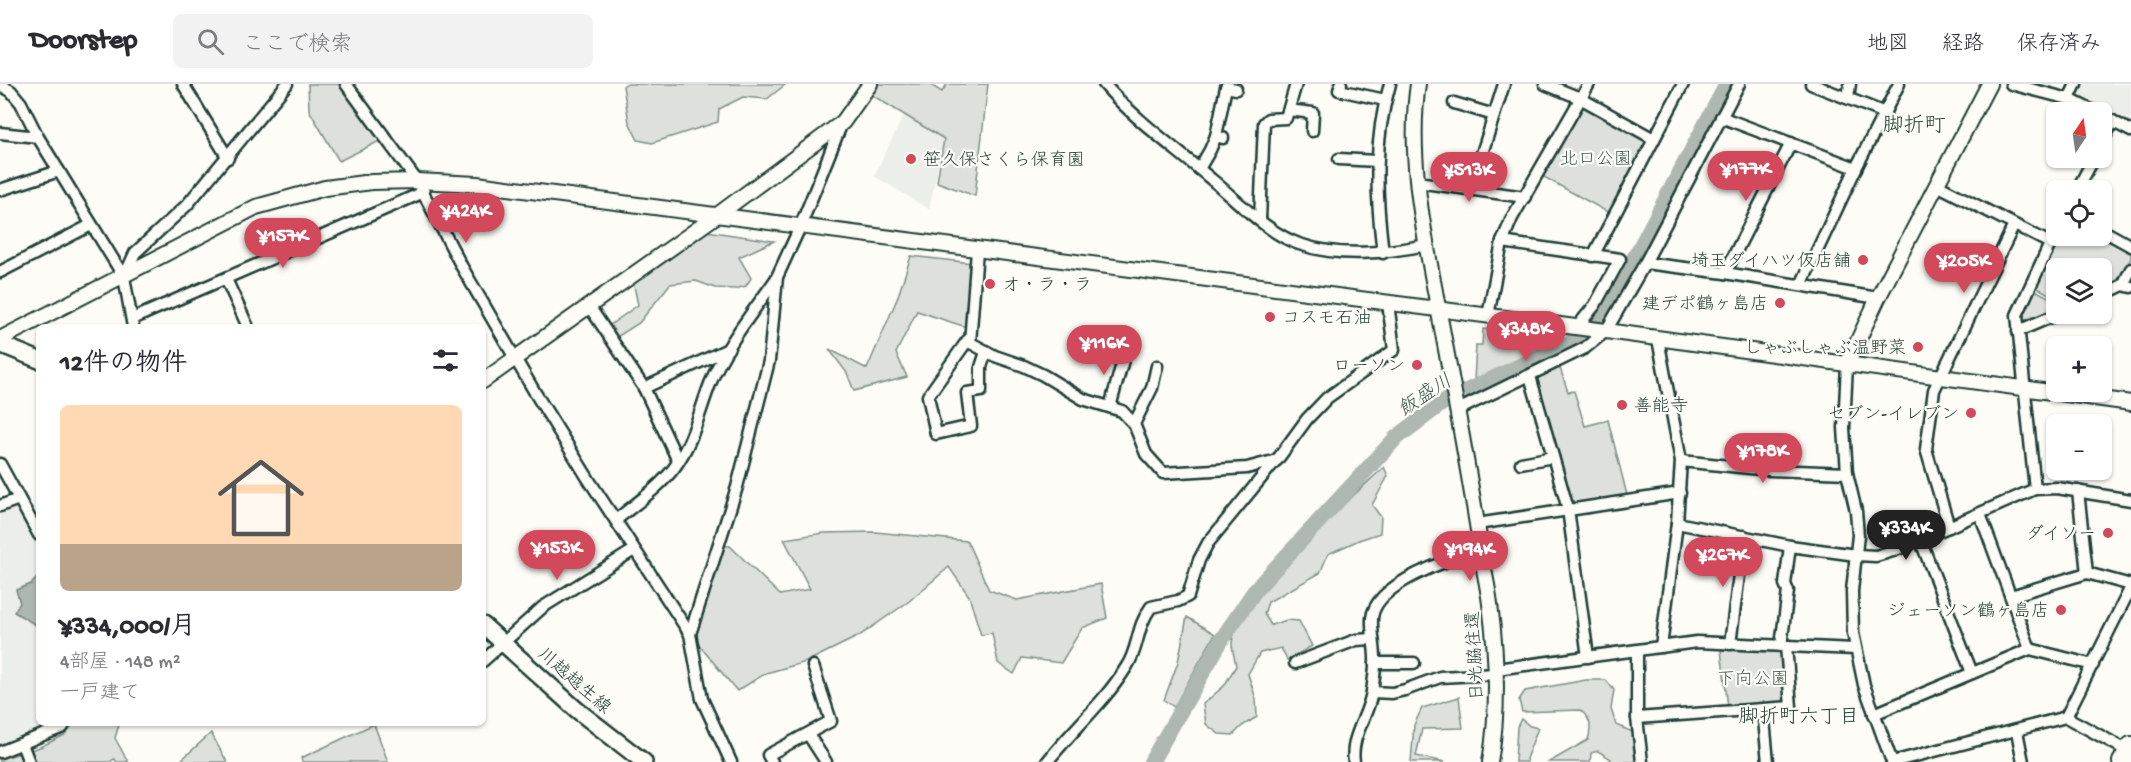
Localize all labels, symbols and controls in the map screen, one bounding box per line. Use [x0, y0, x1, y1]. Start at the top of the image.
search box [173, 14, 593, 68]
text: Doorstep [30, 25, 137, 58]
icon: search [194, 25, 227, 58]
text: ここで検索 [242, 33, 352, 59]
text: 地図 [1867, 33, 1909, 58]
text: 経路 [1942, 33, 1984, 58]
text: 保存済み [2017, 33, 2101, 58]
north arrow [2046, 102, 2112, 168]
map controls [2046, 102, 2112, 480]
district label: 脚折町 [1883, 114, 1946, 140]
place label: 笹久保さくら保育園 [923, 150, 1085, 172]
park label: 北口公園 [1560, 150, 1632, 171]
pin: ¥177K [1704, 151, 1788, 202]
marker: 笹久保さくら保育園 [904, 152, 918, 166]
pin: ¥513K [1427, 152, 1511, 203]
text: ¥177K [1721, 159, 1771, 182]
text: ¥513K [1444, 160, 1494, 183]
button: locate [2046, 180, 2112, 246]
pin: ¥424K [424, 193, 508, 244]
text: ¥424K [441, 201, 491, 224]
pin: ¥157K [241, 218, 325, 269]
text: ¥157K [258, 226, 308, 249]
pin: ¥205K [1922, 243, 2006, 294]
place label: 埼玉ダイハツ仮店舗 [1691, 251, 1851, 273]
text: ¥205K [1938, 251, 1990, 274]
marker: 埼玉ダイハツ仮店舗 [1856, 253, 1870, 267]
button: layers [2046, 258, 2112, 324]
place label: オ・ラ・ラ [1002, 276, 1092, 297]
marker: オ・ラ・ラ [983, 277, 997, 291]
place label: 建デポ鶴ヶ島店 [1642, 294, 1768, 316]
marker: 建デポ鶴ヶ島店 [1773, 296, 1787, 310]
place label: コスモ石油 [1282, 309, 1371, 330]
marker: コスモ石油 [1263, 310, 1277, 324]
pin: ¥348K [1484, 311, 1568, 362]
text: ¥348K [1500, 319, 1552, 342]
pin: ¥116K [1062, 325, 1146, 376]
text: ¥116K [1081, 333, 1127, 356]
button: + [2046, 336, 2112, 402]
place label: しゃぶしゃぶ温野菜 [1744, 338, 1906, 360]
marker: しゃぶしゃぶ温野菜 [1911, 340, 1925, 354]
icon: filters [429, 344, 462, 377]
text: 12件の物件 [60, 350, 187, 381]
place label: ローソン [1333, 357, 1405, 378]
marker: ローソン [1410, 358, 1424, 372]
water label: 飯盛川 [1393, 369, 1457, 423]
place label: 善能寺 [1634, 396, 1688, 418]
marker: 善能寺 [1615, 398, 1629, 412]
place label: セブン-イレブン [1827, 404, 1959, 426]
marker: セブン-イレブン [1964, 406, 1978, 420]
button: − [2046, 414, 2112, 480]
pin: ¥178K [1721, 433, 1805, 484]
text: ¥178K [1738, 441, 1788, 464]
icon: home [207, 444, 315, 552]
pin: ¥334K [1864, 510, 1948, 561]
text: ¥334K [1881, 518, 1931, 541]
place label: ダイソー [2026, 524, 2096, 546]
marker: ダイソー [2101, 526, 2115, 540]
pin: ¥153K [515, 530, 599, 581]
pin: ¥194K [1428, 531, 1512, 582]
pin: ¥267K [1681, 537, 1765, 588]
text: ¥153K [532, 538, 582, 561]
text: ¥194K [1446, 539, 1494, 562]
text: ¥267K [1698, 545, 1748, 568]
place label: ジェーソン鶴ヶ島店 [1887, 601, 2049, 623]
marker: ジェーソン鶴ヶ島店 [2054, 603, 2068, 617]
street label: 日光脇往還 [1463, 610, 1489, 701]
text: ¥334,000/月 [60, 613, 196, 644]
street label: 川越越生線 [533, 644, 615, 719]
text: 4部屋 · 148 m² [60, 652, 181, 675]
park label: 下向公園 [1717, 669, 1789, 691]
text: 一戸建て [60, 683, 140, 706]
district label: 脚折町六丁目 [1739, 706, 1859, 730]

